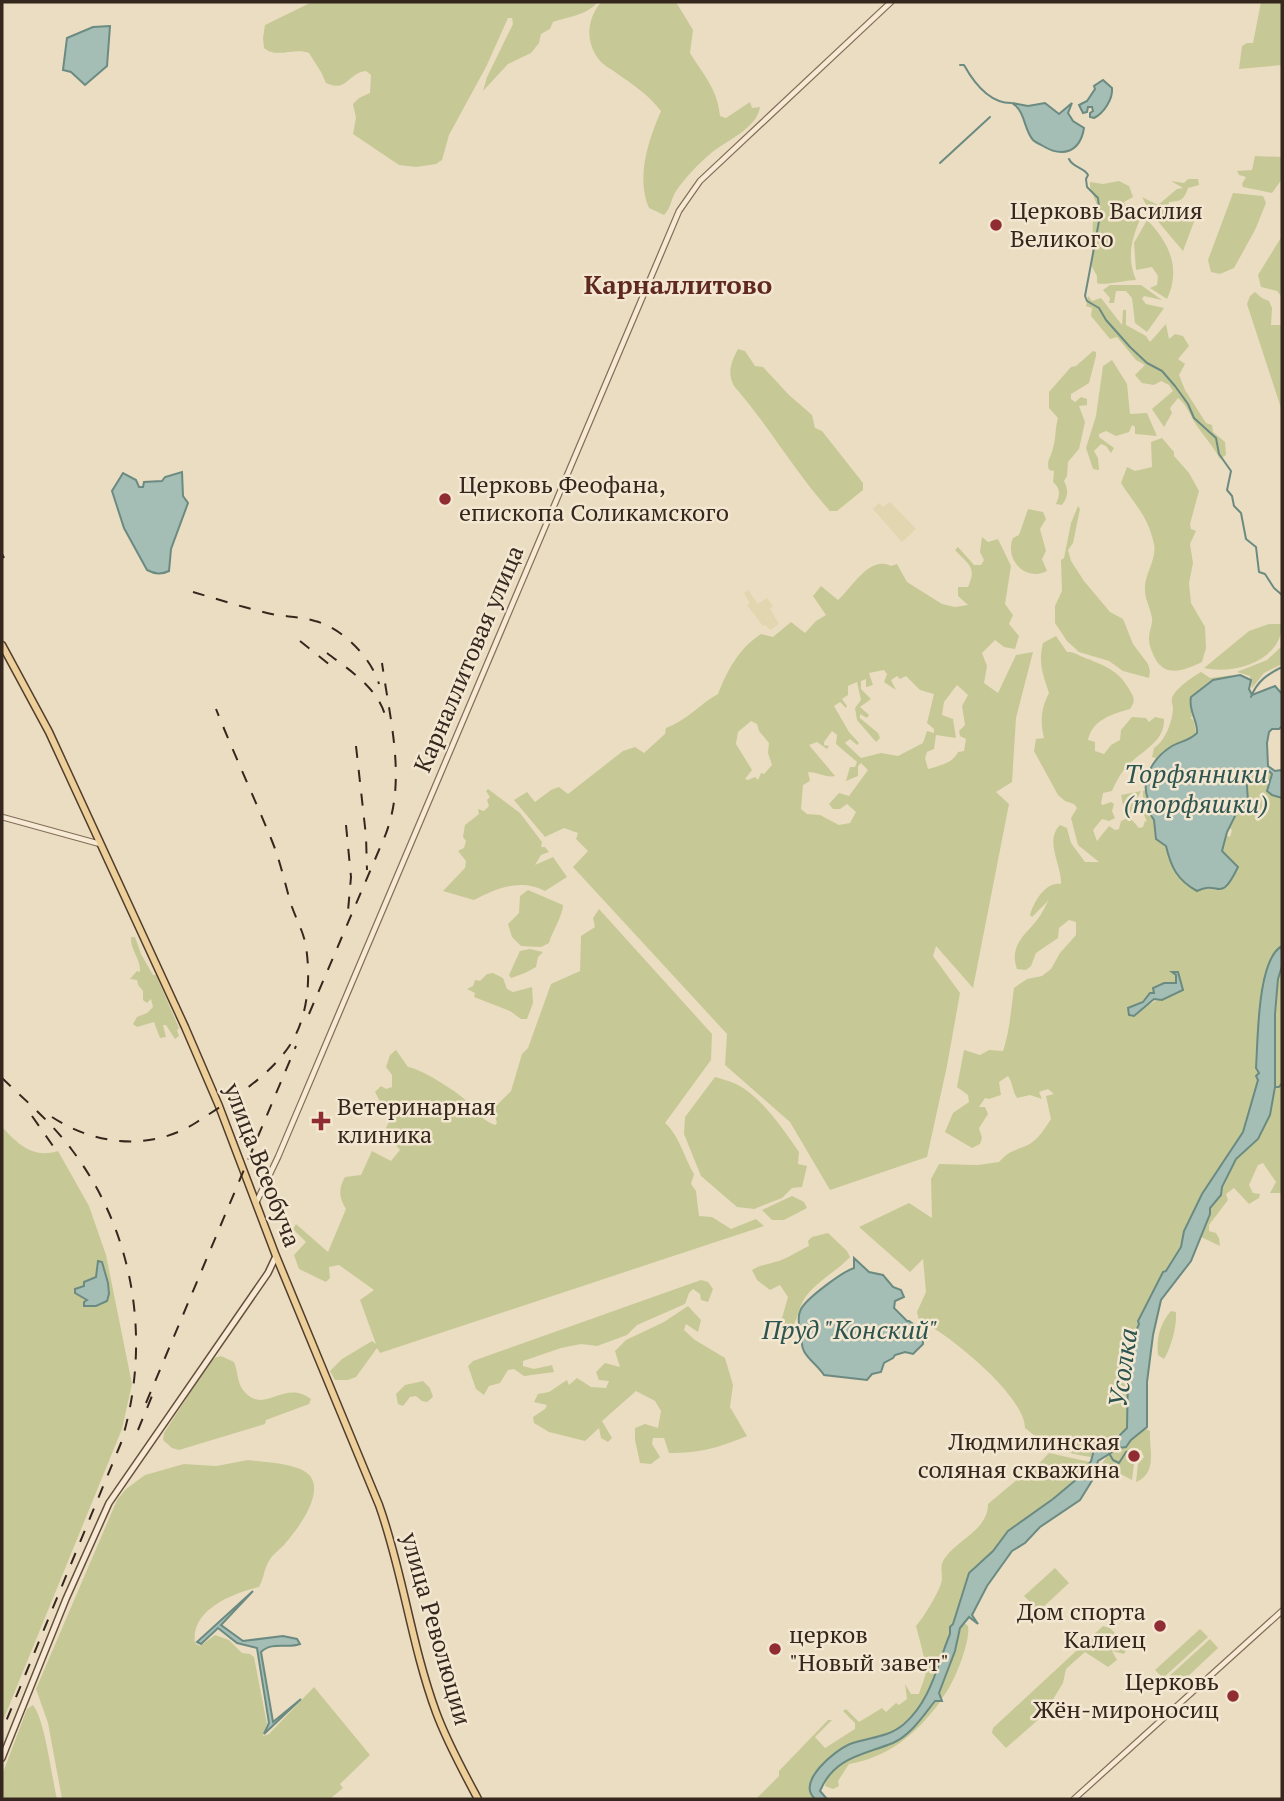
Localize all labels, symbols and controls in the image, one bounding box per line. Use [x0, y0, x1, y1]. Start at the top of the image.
place label: Церковь Василия Великого [1010, 194, 1203, 254]
marker: Церковь Василия Великого [988, 217, 1004, 233]
district label: Карналлитово [584, 267, 772, 301]
place label: Церковь Феофана, епископа Соликамского [459, 468, 729, 528]
marker: Церковь Феофана, епископа Соликамского [437, 491, 453, 507]
street label: Карналлитовая улица [406, 540, 530, 777]
water label: Торфянники (торфяшки) [1124, 756, 1268, 820]
street label: улица Всеобуча [217, 1077, 309, 1251]
place label: Ветеринарная клиника [337, 1090, 496, 1150]
marker: Ветеринарная клиника [311, 1111, 331, 1131]
water label: Пруд "Конский" [761, 1312, 938, 1346]
water label: Усолка [1100, 1326, 1144, 1410]
place label: Людмилинская соляная скважина [918, 1425, 1120, 1485]
marker: Людмилинская соляная скважина [1126, 1448, 1142, 1464]
street label: улица Революции [394, 1528, 480, 1729]
place label: Дом спорта Калиец [1017, 1595, 1146, 1655]
place label: церков "Новый завет" [789, 1618, 949, 1678]
marker: Дом спорта Калиец [1152, 1618, 1168, 1634]
marker: церков "Новый завет" [767, 1641, 783, 1657]
place label: Церковь Жён-мироносиц [1032, 1665, 1219, 1725]
marker: Церковь Жён-мироносиц [1225, 1688, 1241, 1704]

